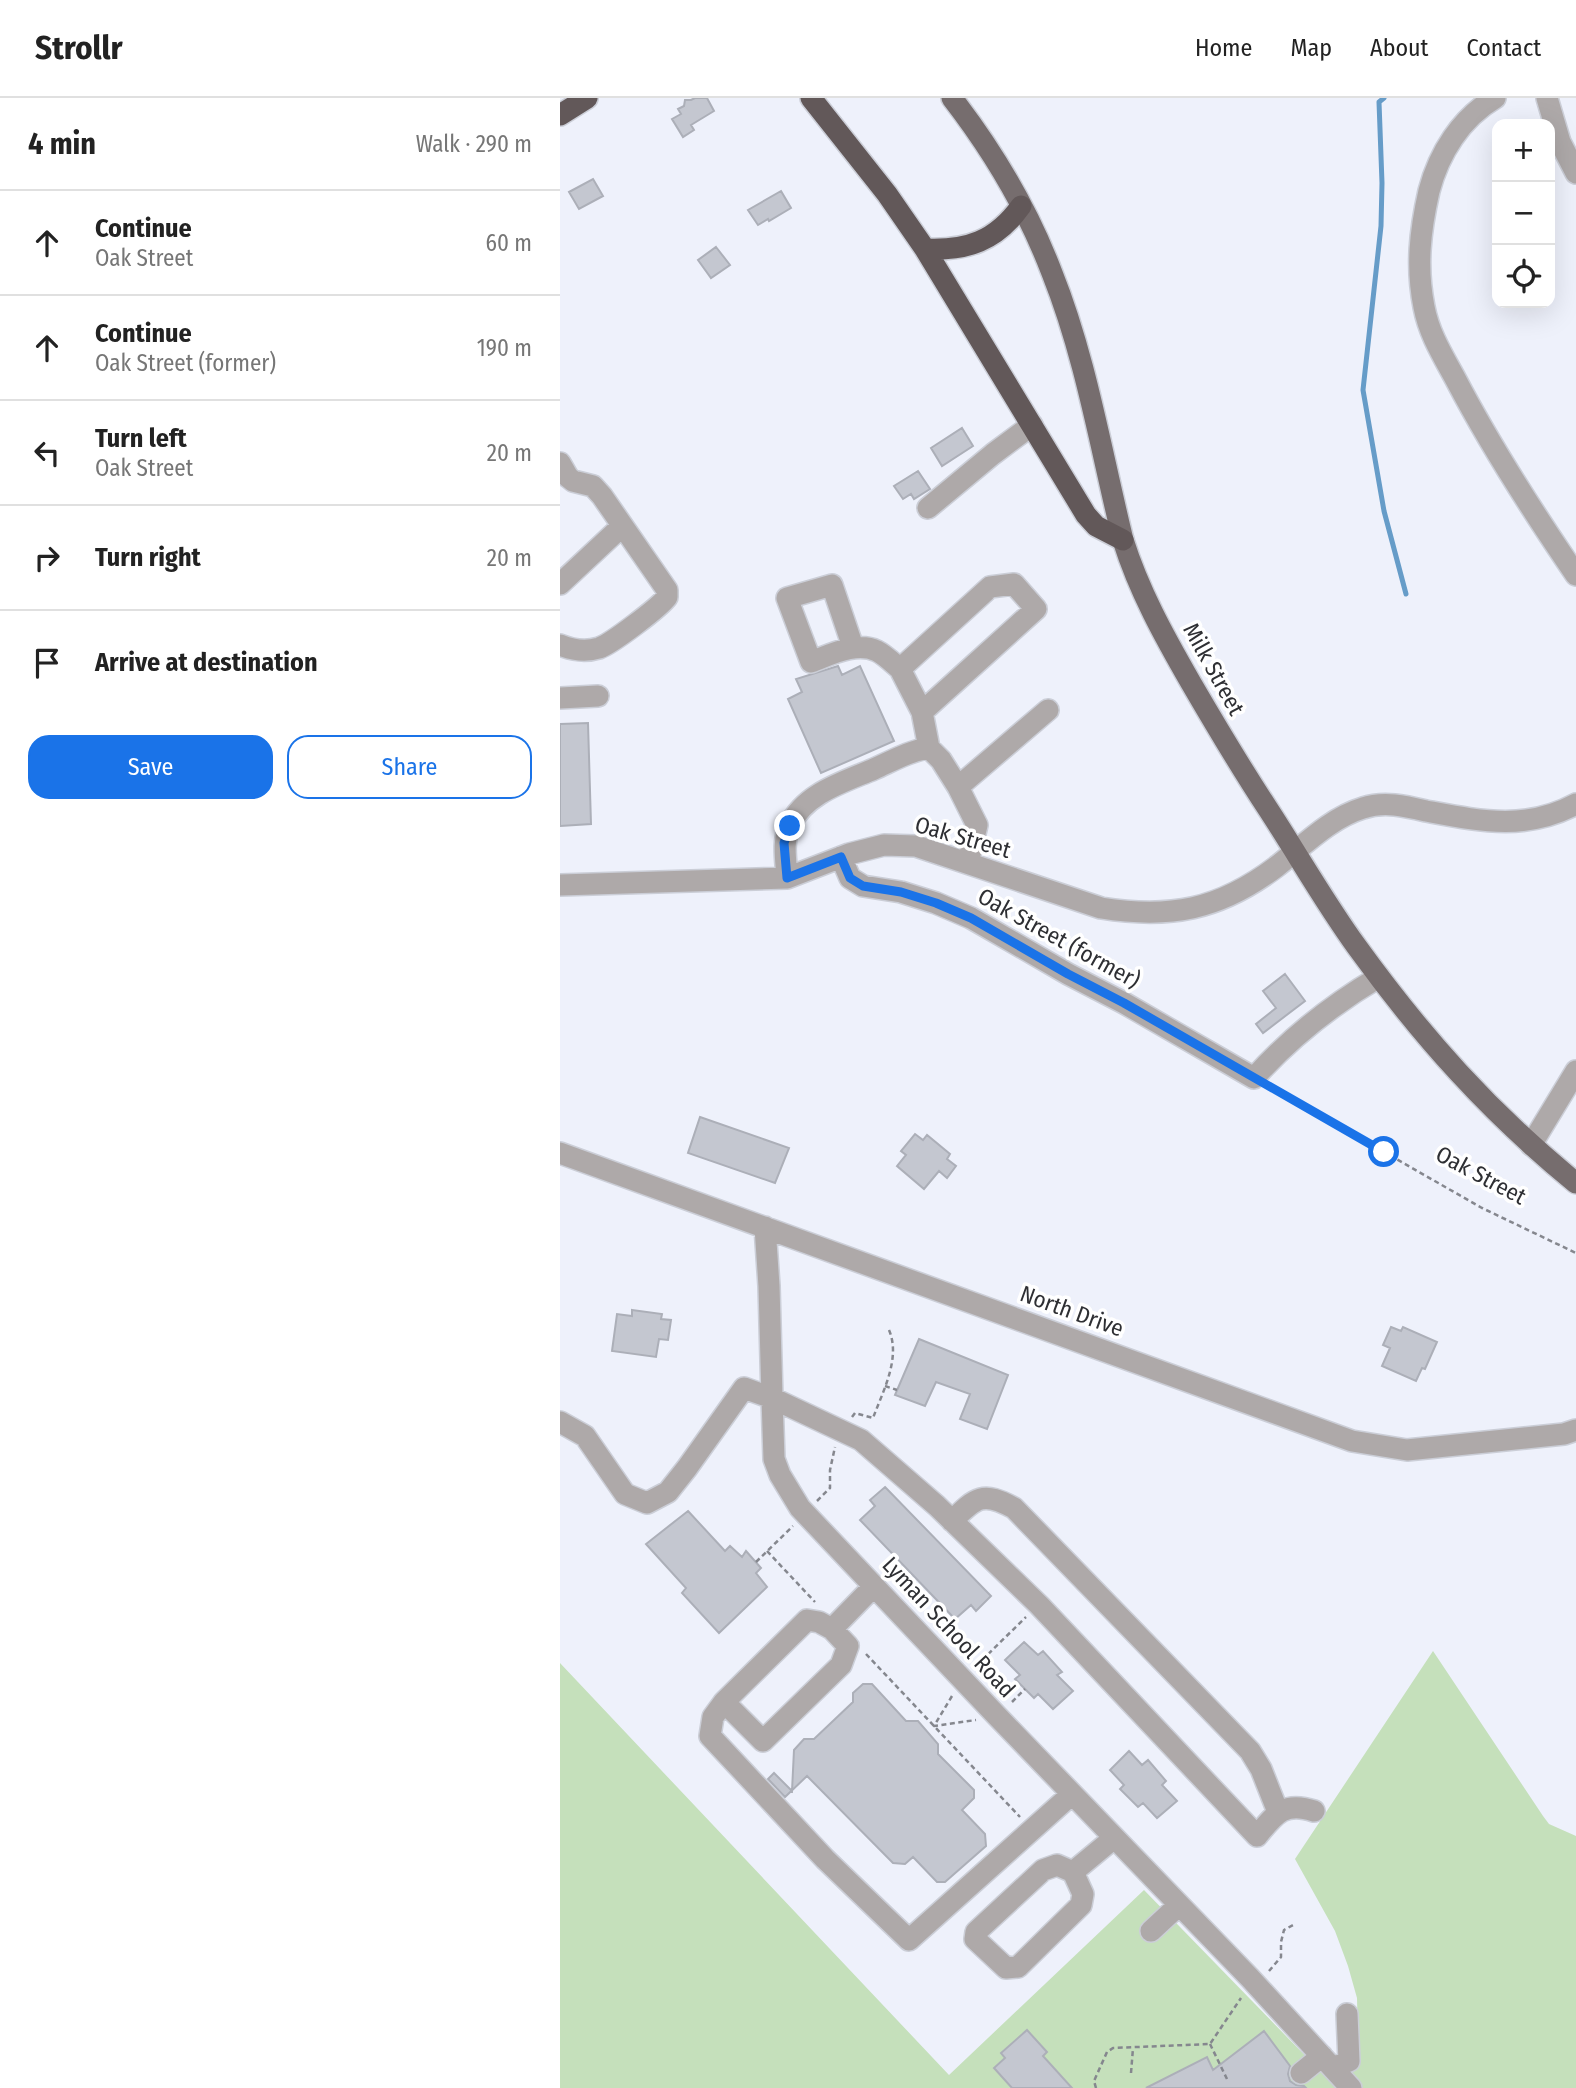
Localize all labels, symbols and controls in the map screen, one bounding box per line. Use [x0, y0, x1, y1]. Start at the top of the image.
text: Strollr [35, 28, 123, 68]
text: Home [1195, 34, 1252, 62]
text: Map [1290, 34, 1332, 62]
text: About [1370, 34, 1428, 62]
text: Contact [1466, 34, 1541, 62]
map controls [1492, 119, 1555, 308]
button: + [1492, 119, 1555, 182]
text: 4 min [28, 126, 96, 162]
text: Walk · 290 m [416, 130, 532, 158]
button: − [1492, 182, 1555, 245]
text: Continue [95, 213, 192, 244]
icon: ahead [28, 224, 66, 262]
text: 60 m [486, 229, 532, 257]
text: Oak Street [95, 244, 193, 272]
button: locate [1492, 245, 1555, 308]
text: Continue [95, 318, 192, 349]
icon: ahead [28, 329, 66, 367]
text: 190 m [477, 334, 532, 362]
text: Oak Street (former) [95, 349, 276, 377]
text: Turn left [95, 423, 187, 454]
icon: left [28, 434, 66, 472]
text: 20 m [487, 439, 532, 467]
text: Oak Street [95, 454, 193, 482]
icon: right [28, 539, 66, 577]
text: Turn right [95, 542, 201, 573]
text: 20 m [487, 544, 532, 572]
street label: Milk Street [1177, 618, 1251, 720]
icon: arrive [28, 644, 66, 682]
text: Arrive at destination [95, 647, 318, 678]
button: Save [28, 735, 273, 799]
button: Share [287, 735, 532, 799]
route end [774, 810, 805, 841]
street label: Oak Street [912, 810, 1014, 864]
street label: Oak Street (former) [973, 882, 1145, 994]
route start [1368, 1136, 1399, 1167]
street label: Oak Street [1431, 1140, 1531, 1211]
street label: North Drive [1017, 1279, 1127, 1343]
street label: Lyman School Road [877, 1551, 1021, 1703]

